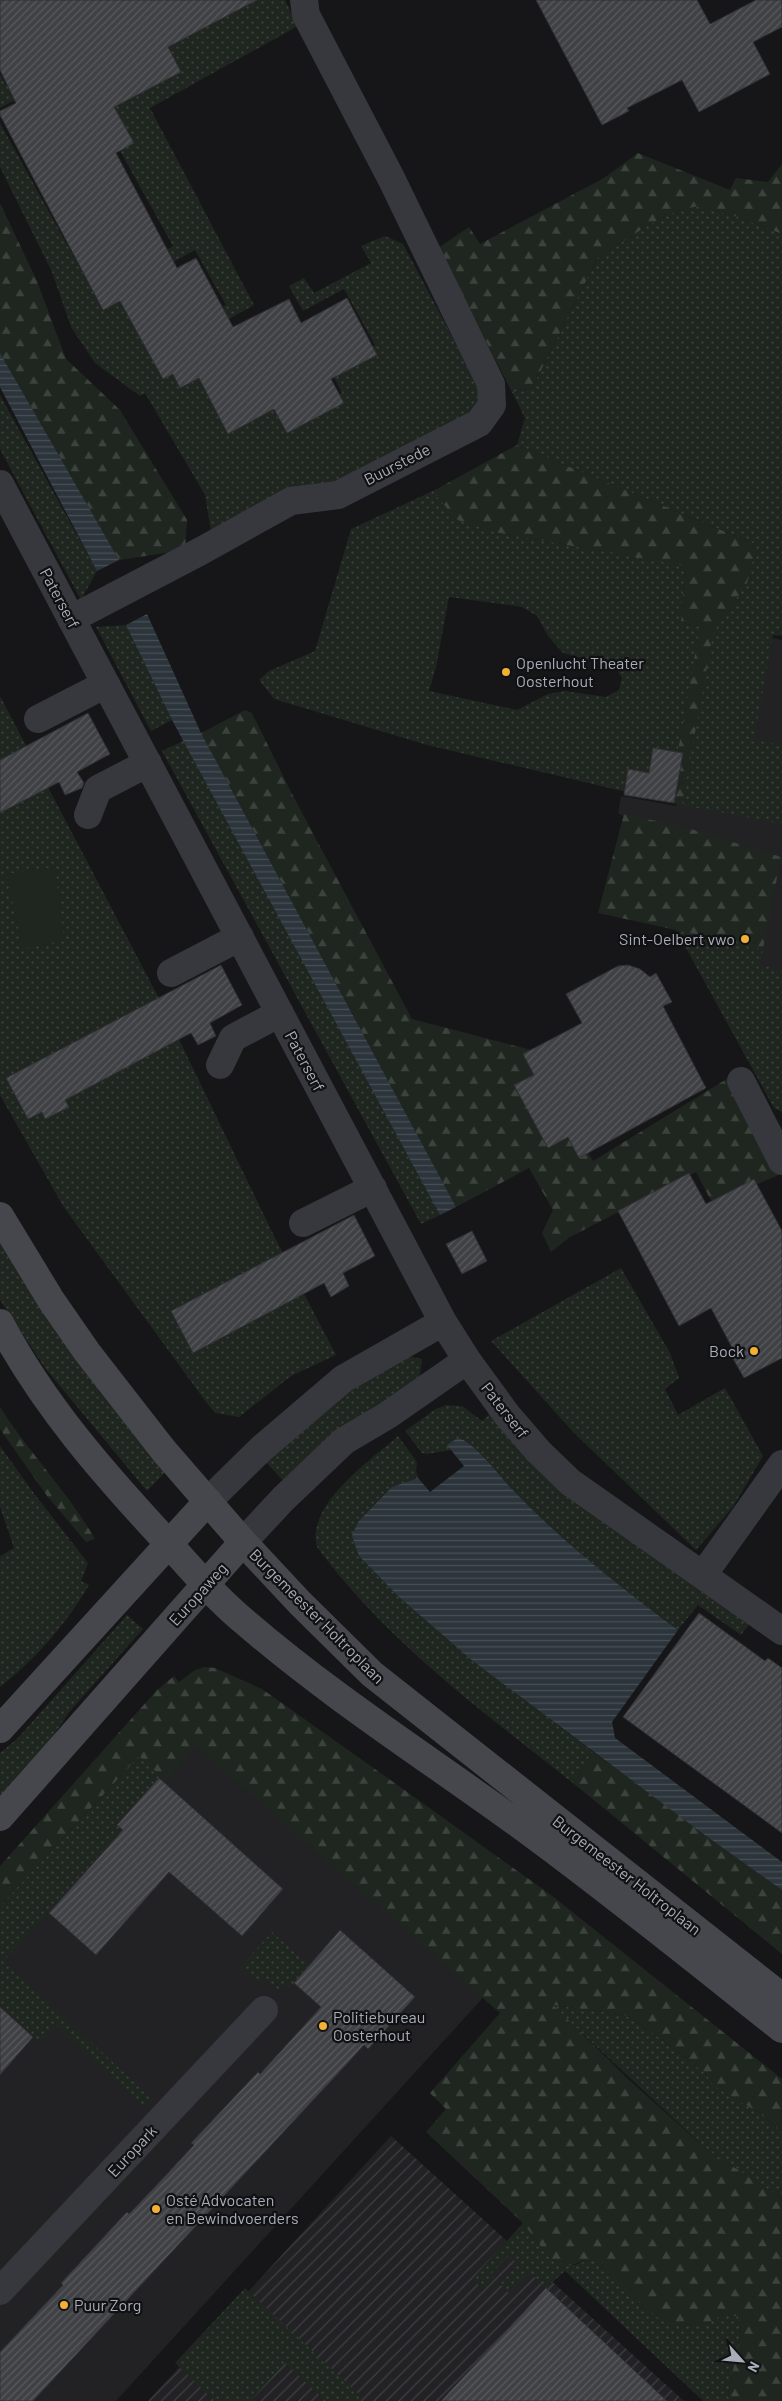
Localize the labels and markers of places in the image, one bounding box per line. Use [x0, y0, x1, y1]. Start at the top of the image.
place label: Openlucht Theater Oosterhout [516, 653, 644, 690]
marker: Openlucht Theater Oosterhout [500, 666, 512, 678]
place label: Sint-Oelbert vwo [619, 929, 735, 948]
marker: Sint-Oelbert vwo [739, 933, 751, 945]
place label: Bock [709, 1341, 744, 1360]
marker: Bock [748, 1345, 760, 1357]
place label: Politiebureau Oosterhout [333, 2007, 425, 2044]
marker: Politiebureau Oosterhout [317, 2020, 329, 2032]
place label: Osté Advocaten en Bewindvoerders [166, 2190, 299, 2227]
marker: Osté Advocaten en Bewindvoerders [150, 2203, 162, 2215]
place label: Puur Zorg [74, 2295, 141, 2314]
marker: Puur Zorg [58, 2299, 70, 2311]

